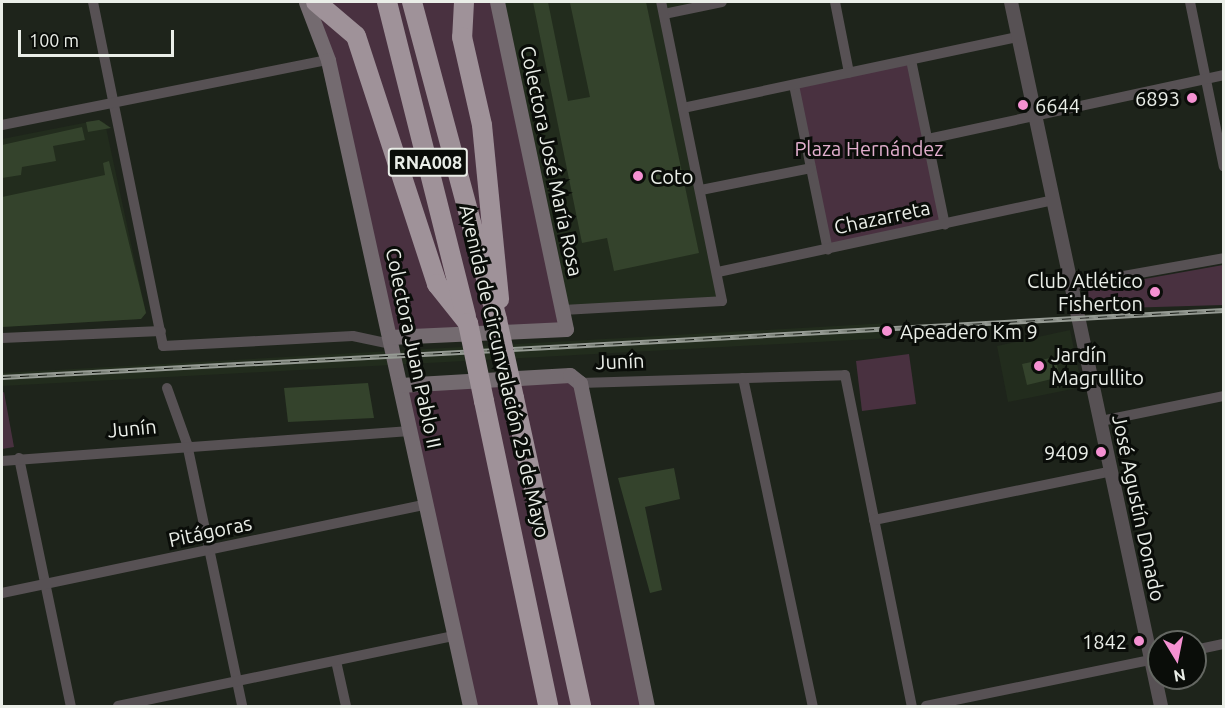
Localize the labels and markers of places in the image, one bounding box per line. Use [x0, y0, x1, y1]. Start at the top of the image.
place label: 6893 [1135, 86, 1180, 110]
marker: 6893 [1185, 91, 1199, 105]
place label: 6644 [1035, 93, 1080, 117]
marker: 6644 [1016, 98, 1030, 112]
place label: Coto [650, 164, 693, 188]
marker: Coto [631, 169, 645, 183]
place label: Club Atlético Fisherton [1027, 268, 1143, 315]
marker: Club Atlético Fisherton [1148, 285, 1162, 299]
place label: Apeadero Km 9 [900, 319, 1038, 343]
marker: Apeadero Km 9 [878, 322, 896, 340]
place label: Jardín Magrullito [1051, 342, 1144, 389]
marker: Jardín Magrullito [1032, 359, 1046, 373]
place label: 9409 [1044, 440, 1089, 464]
marker: 9409 [1094, 445, 1108, 459]
place label: 1842 [1082, 629, 1127, 653]
marker: 1842 [1132, 634, 1146, 648]

